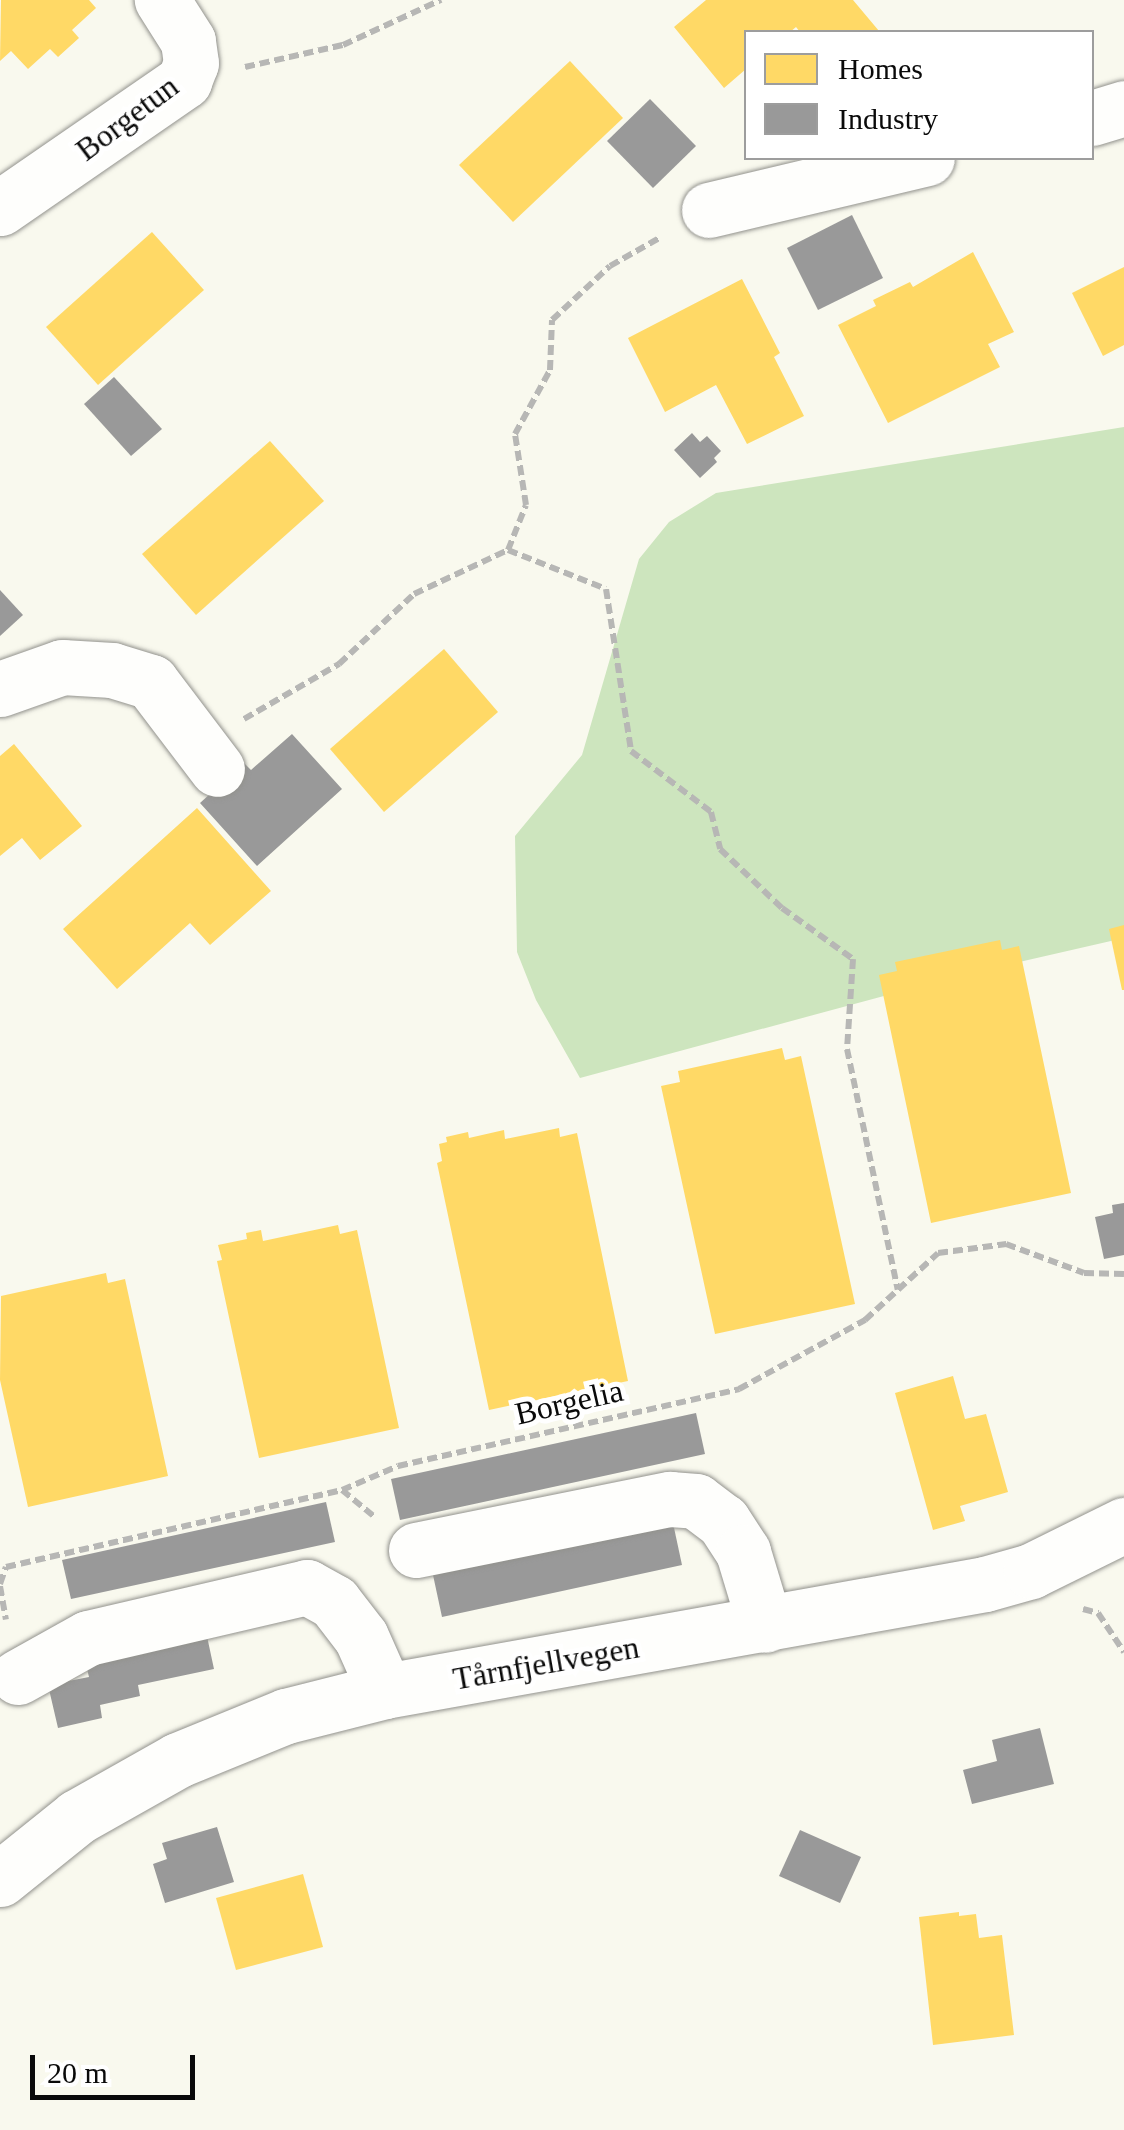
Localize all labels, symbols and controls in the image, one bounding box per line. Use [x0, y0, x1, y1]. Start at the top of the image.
legend [744, 30, 1094, 160]
text: Homes [838, 52, 923, 85]
street label: Borgetun [68, 67, 186, 169]
text: Industry [838, 102, 938, 135]
street label: Borgelia [511, 1371, 627, 1433]
street label: Tårnfjellvegen [450, 1628, 642, 1698]
scale bar [35, 2035, 200, 2097]
text: 20 m [47, 2056, 108, 2089]

